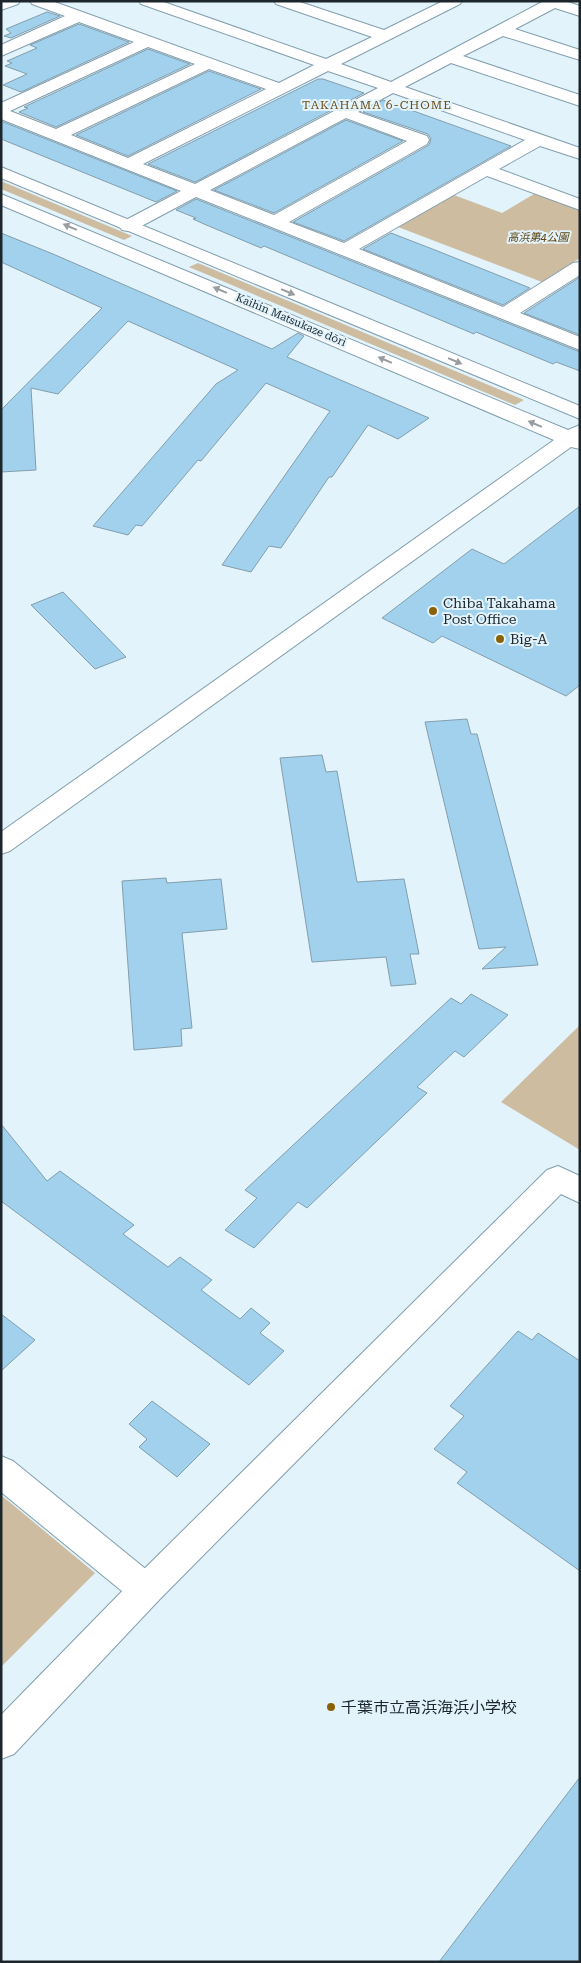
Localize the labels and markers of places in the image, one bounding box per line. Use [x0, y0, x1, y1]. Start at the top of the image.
place label: Chiba Takahama Post Office [443, 595, 556, 627]
marker: Chiba Takahama Post Office [427, 605, 439, 617]
place label: Big-A [510, 631, 547, 647]
marker: Big-A [494, 633, 506, 645]
place label: 千葉市立高浜海浜小学校 [341, 1698, 517, 1717]
marker: 千葉市立高浜海浜小学校 [325, 1701, 337, 1713]

